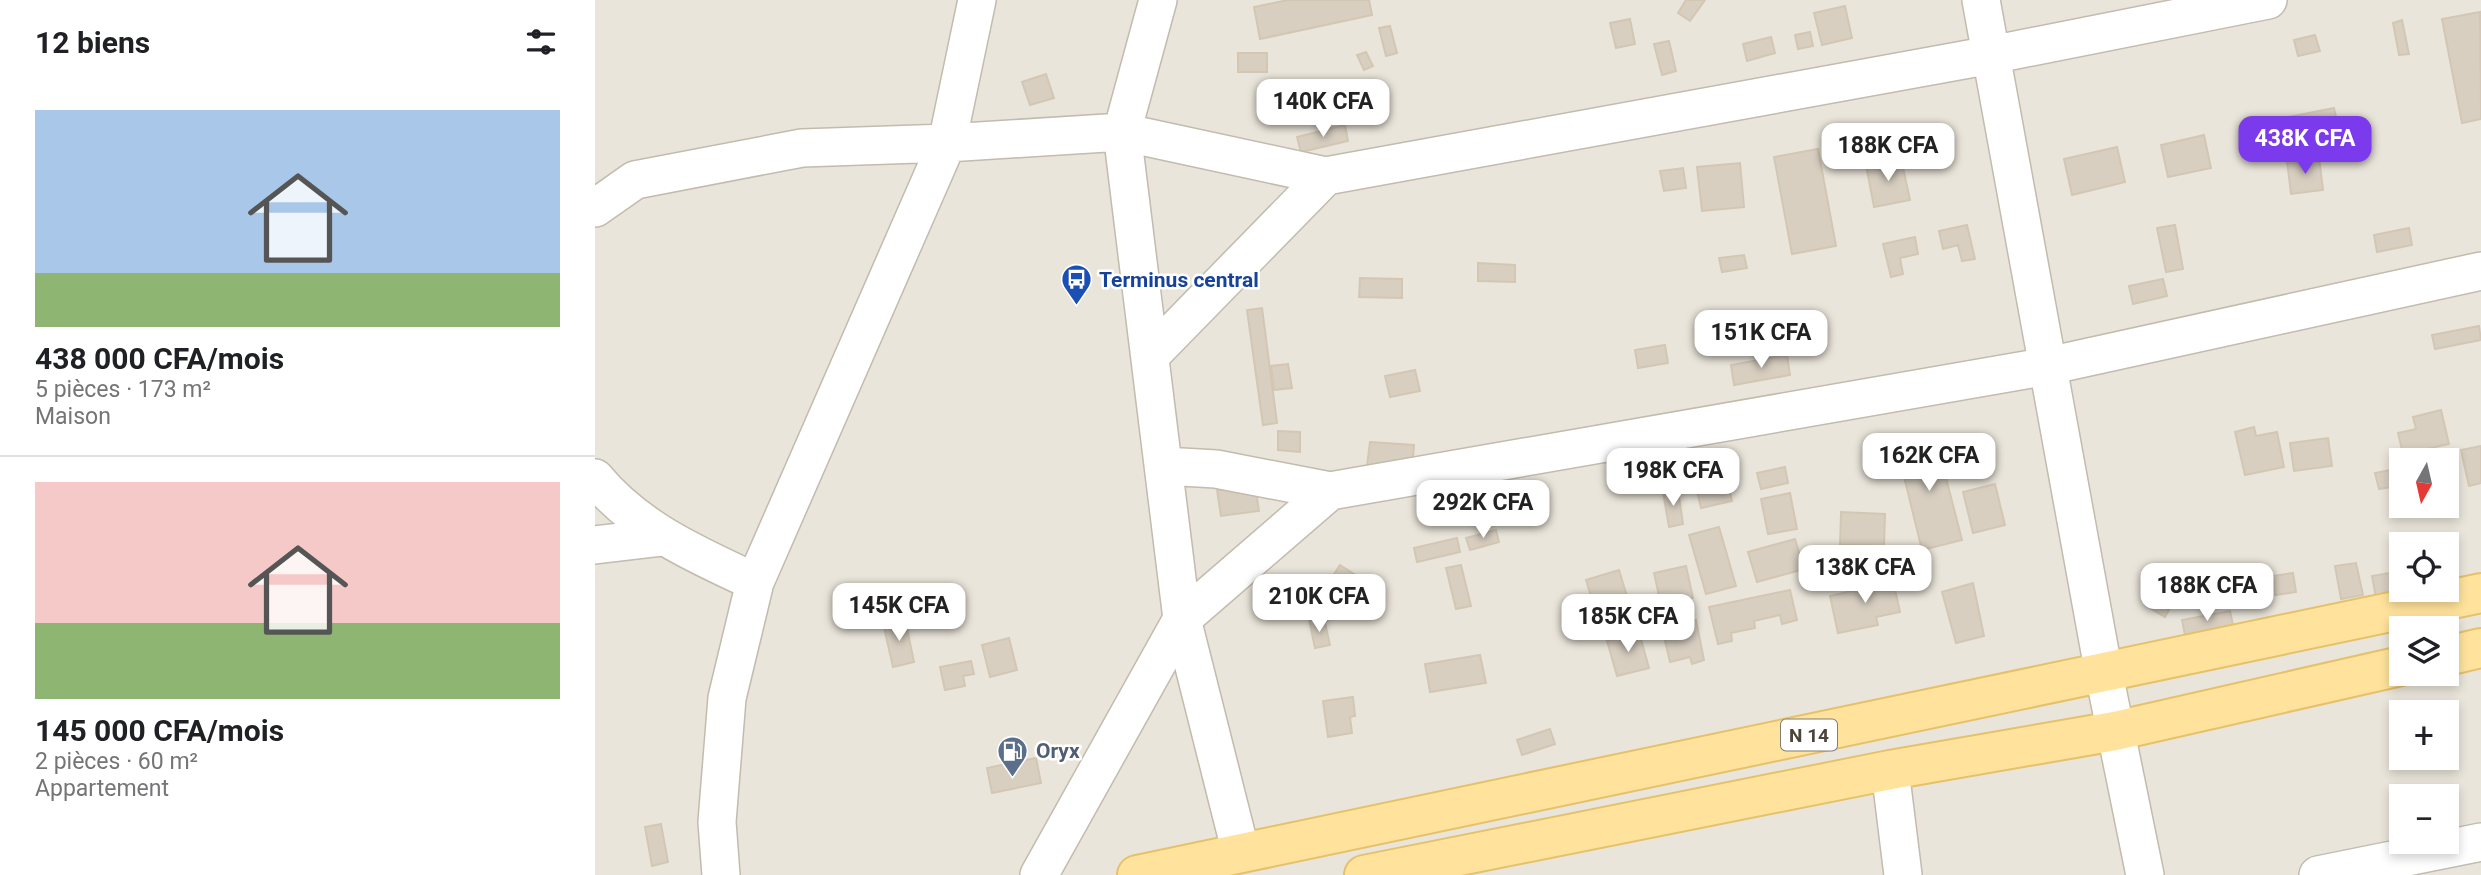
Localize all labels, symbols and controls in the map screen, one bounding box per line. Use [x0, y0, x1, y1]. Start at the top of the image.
icon: filters [522, 23, 560, 61]
text: 12 biens [35, 25, 150, 60]
pin: 140K CFA [1251, 80, 1395, 139]
text: 140K CFA [1273, 88, 1373, 115]
pin: 438K CFA [2233, 116, 2377, 176]
pin: 188K CFA [1816, 124, 1960, 183]
text: 438K CFA [2255, 125, 2355, 152]
text: 188K CFA [1838, 132, 1938, 159]
icon: home [235, 155, 361, 281]
bus stop icon: Terminus central [1059, 263, 1093, 307]
place label: Terminus central [1099, 268, 1259, 292]
pin: 151K CFA [1689, 310, 1833, 370]
text: 151K CFA [1711, 319, 1811, 346]
text: 438 000 CFA/mois [35, 341, 284, 376]
text: 5 pièces · 173 m² [35, 376, 211, 403]
text: Maison [35, 403, 111, 430]
pin: 162K CFA [1857, 434, 2001, 493]
text: 162K CFA [1879, 442, 1979, 469]
pin: 198K CFA [1601, 448, 1745, 508]
north arrow [2389, 448, 2459, 518]
map controls [2389, 448, 2459, 854]
text: 198K CFA [1623, 457, 1723, 484]
pin: 292K CFA [1411, 480, 1555, 540]
text: 292K CFA [1433, 489, 1533, 516]
icon: home [235, 527, 361, 653]
button: locate [2389, 532, 2459, 602]
pin: 138K CFA [1793, 546, 1937, 605]
text: 138K CFA [1815, 554, 1915, 581]
pin: 188K CFA [2135, 564, 2279, 623]
text: 188K CFA [2157, 572, 2257, 599]
pin: 210K CFA [1247, 574, 1391, 634]
text: 210K CFA [1269, 583, 1369, 610]
pin: 145K CFA [827, 584, 971, 643]
text: 145K CFA [849, 592, 949, 619]
pin: 185K CFA [1556, 594, 1700, 654]
text: 185K CFA [1578, 603, 1678, 630]
button: layers [2389, 616, 2459, 686]
button: + [2389, 700, 2459, 770]
text: 145 000 CFA/mois [35, 713, 284, 748]
road number: N 14 [1781, 720, 1837, 750]
fuel station icon: Oryx [996, 734, 1030, 778]
place label: Oryx [1036, 739, 1080, 763]
text: 2 pièces · 60 m² [35, 748, 198, 775]
text: Appartement [35, 775, 169, 802]
button: − [2389, 784, 2459, 854]

